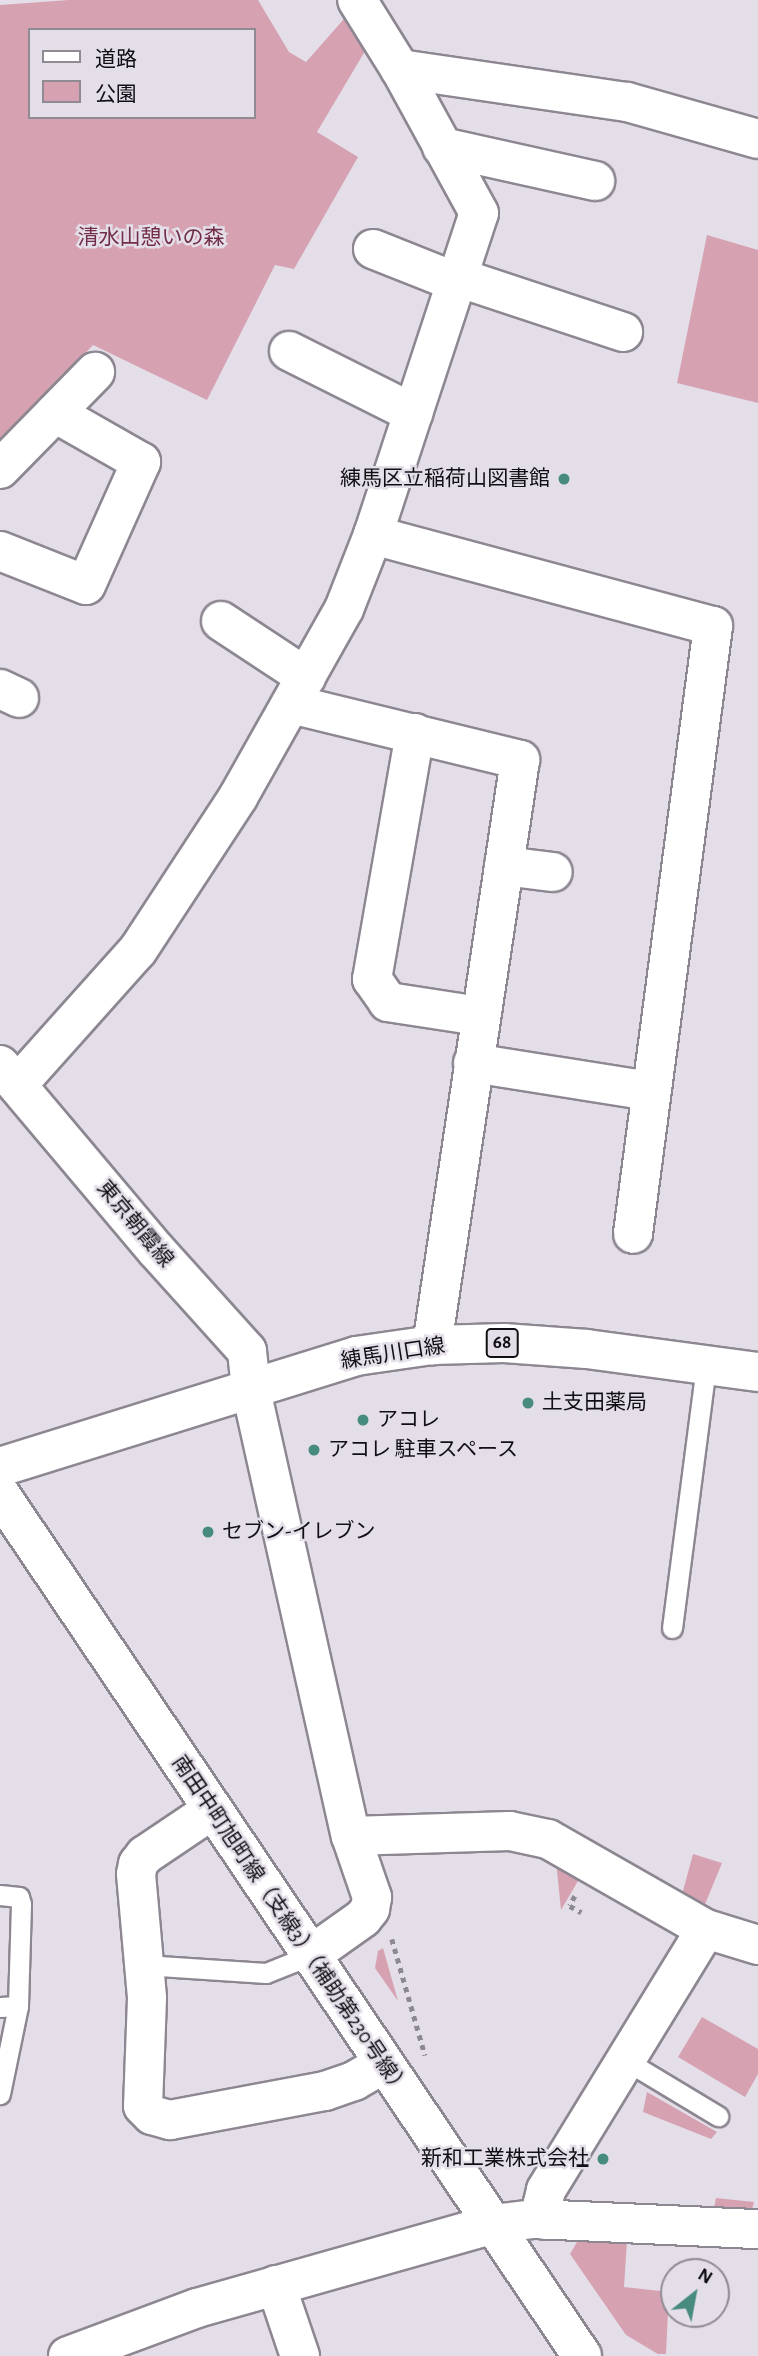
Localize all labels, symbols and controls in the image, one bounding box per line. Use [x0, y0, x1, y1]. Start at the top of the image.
legend [28, 28, 256, 119]
text: 道路 [95, 49, 137, 70]
text: 公園 [95, 84, 137, 105]
park label: 清水山憩いの森 [78, 225, 224, 251]
place label: 練馬区立稲荷山図書館 [340, 466, 550, 492]
marker: 練馬区立稲荷山図書館 [556, 471, 572, 487]
street label: 東京朝霞線 [92, 1176, 178, 1272]
road number: 68 [484, 1328, 520, 1358]
street label: 練馬川口線 [339, 1333, 447, 1375]
place label: 土支田薬局 [542, 1390, 647, 1416]
marker: 土支田薬局 [520, 1395, 536, 1411]
place label: アコレ [377, 1407, 440, 1433]
marker: アコレ [355, 1412, 371, 1428]
place label: アコレ 駐車スペース [328, 1437, 520, 1463]
marker: アコレ 駐車スペース [306, 1442, 322, 1458]
place label: セブン-イレブン [222, 1519, 375, 1545]
marker: セブン-イレブン [200, 1524, 216, 1540]
street label: 南田中町旭町線（支線3）（補助第230号線） [166, 1751, 414, 2101]
place label: 新和工業株式会社 [421, 2146, 589, 2172]
marker: 新和工業株式会社 [595, 2151, 611, 2167]
north arrow [660, 2258, 730, 2328]
text: N [694, 2265, 716, 2288]

